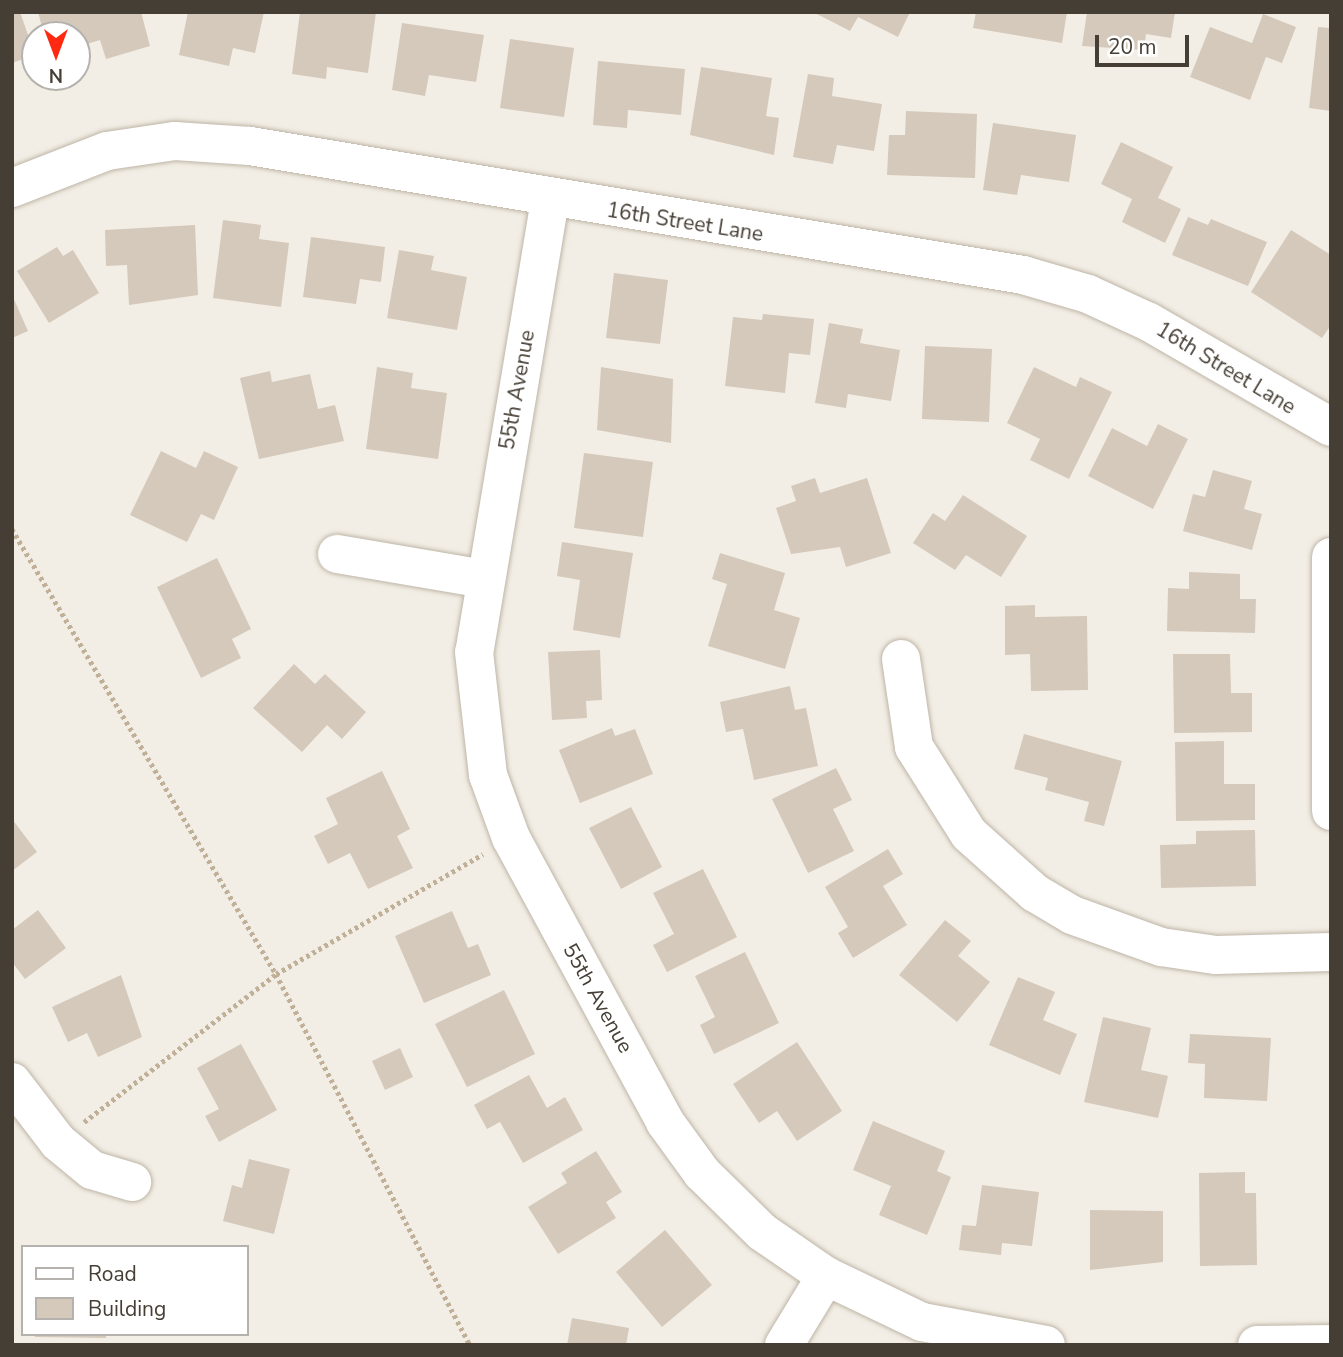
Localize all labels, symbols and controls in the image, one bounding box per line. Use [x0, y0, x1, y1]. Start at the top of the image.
north arrow [21, 21, 91, 91]
scale bar [1098, 21, 1192, 65]
text: 20 m [1108, 33, 1157, 61]
text: N [49, 62, 63, 88]
street label: 16th Street Lane [605, 197, 765, 247]
street label: 16th Street Lane [1152, 316, 1300, 420]
street label: 55th Avenue [494, 328, 540, 452]
street label: 55th Avenue [558, 939, 638, 1057]
legend [21, 1245, 248, 1336]
text: Road [88, 1260, 137, 1288]
text: Building [88, 1295, 166, 1323]

